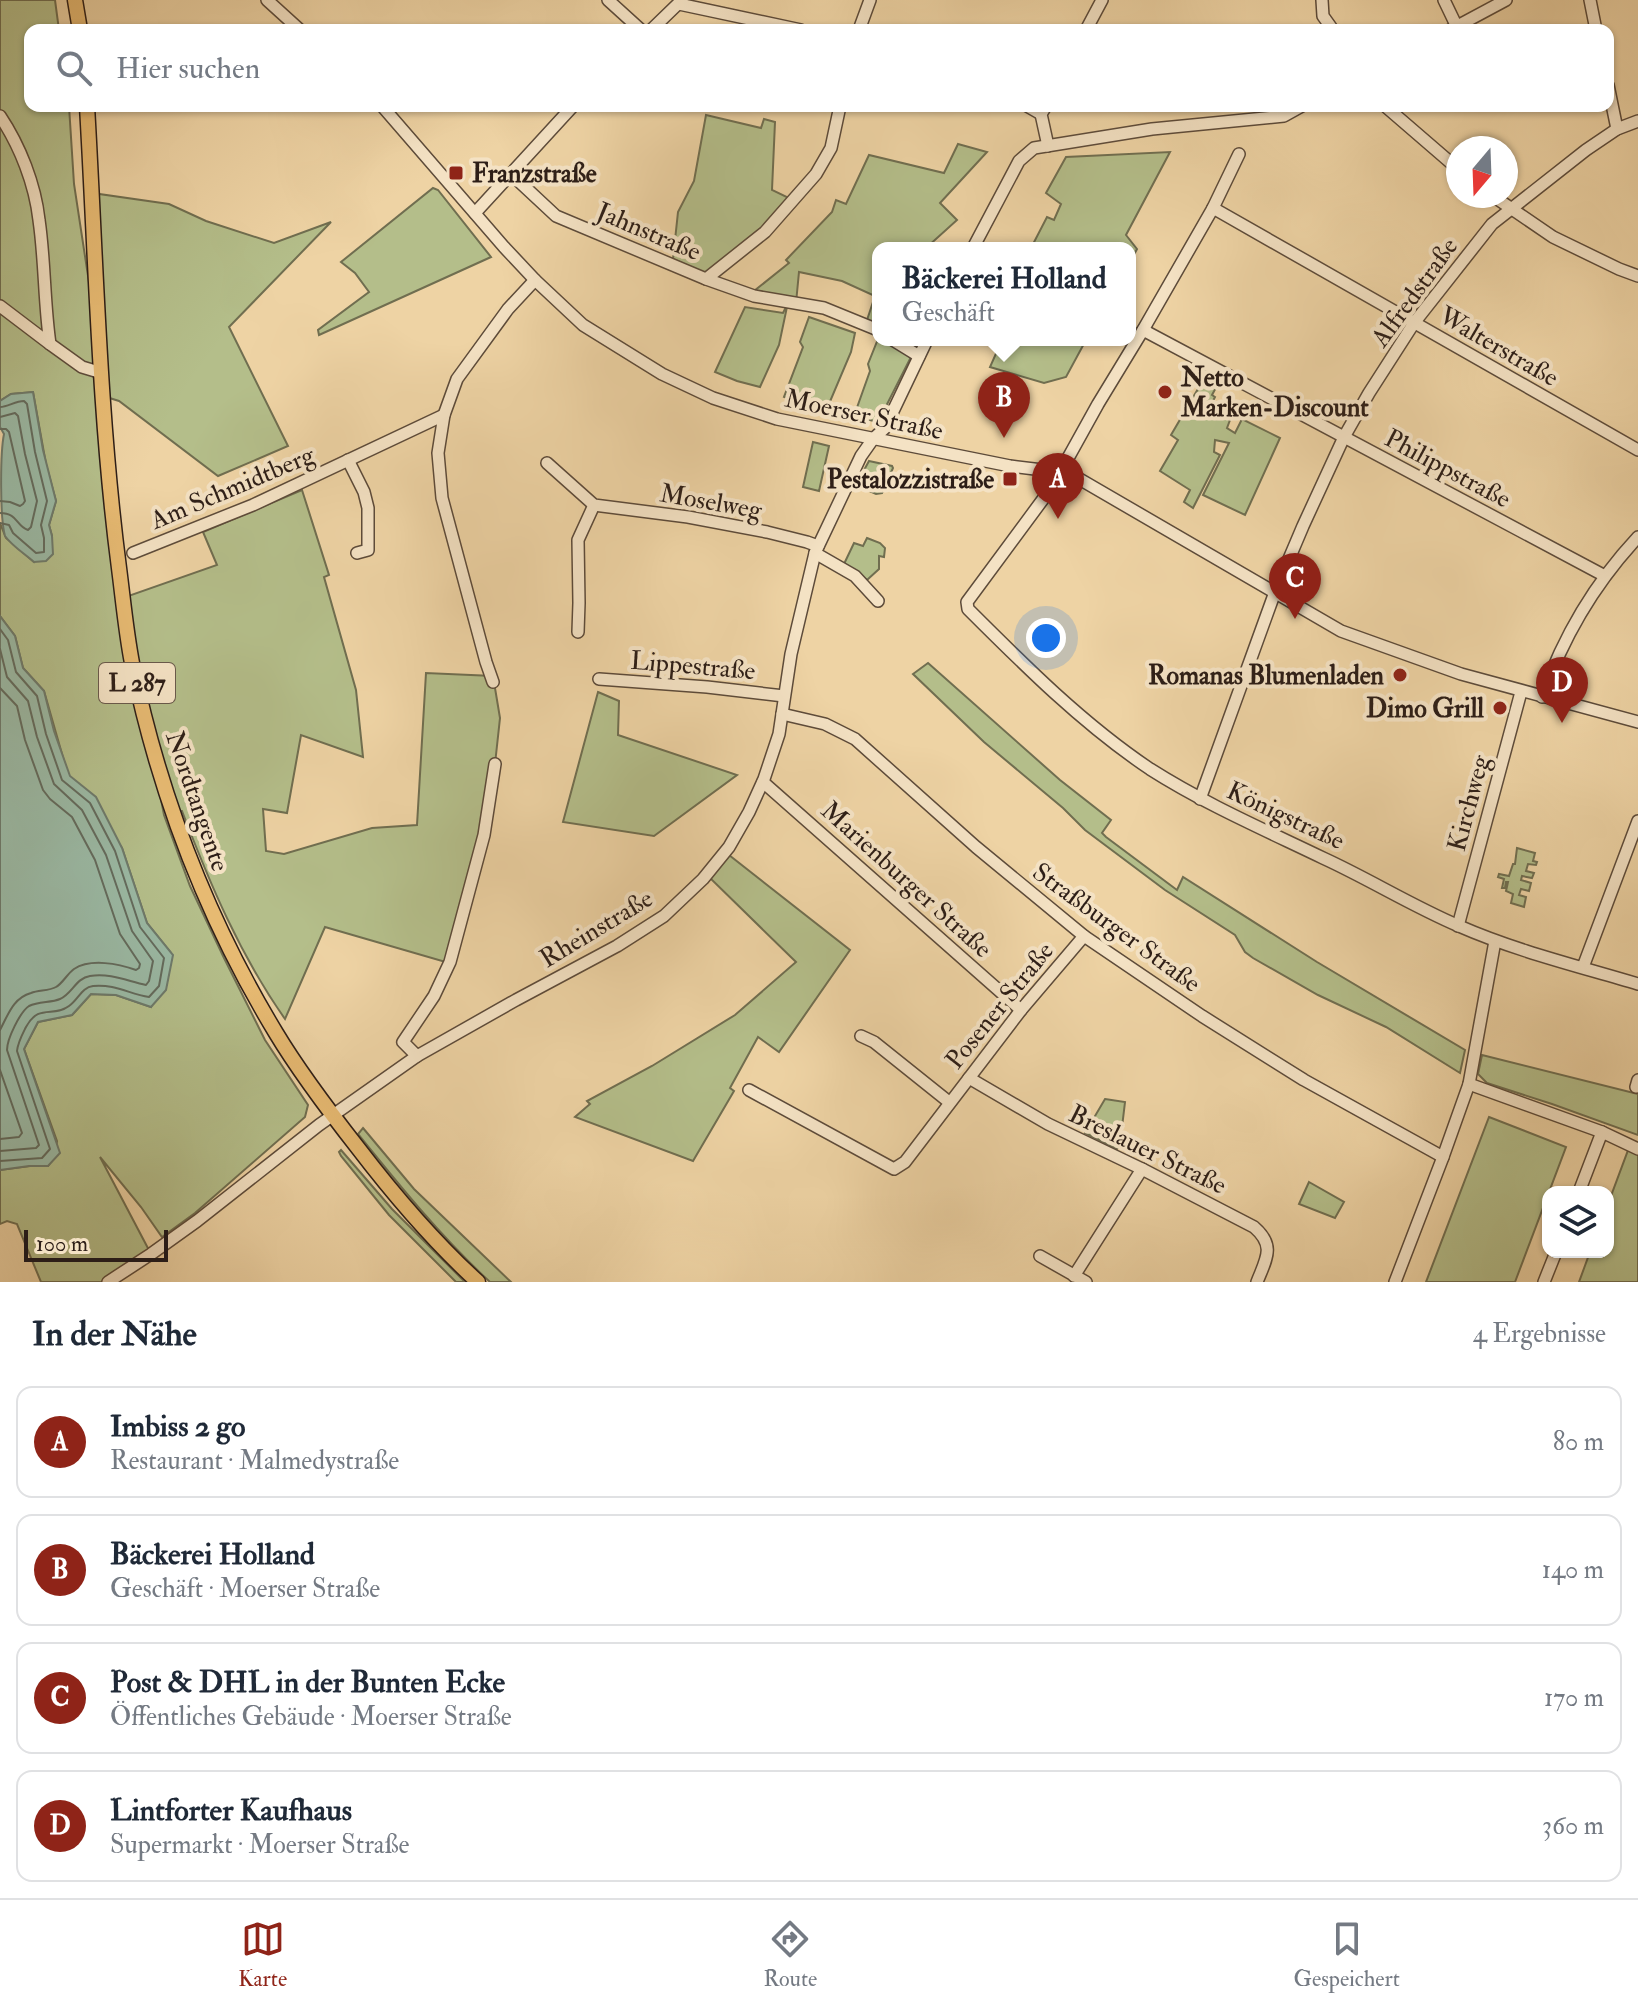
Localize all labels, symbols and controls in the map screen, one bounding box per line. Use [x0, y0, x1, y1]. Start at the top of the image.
search box [24, 24, 1614, 112]
icon: search [52, 46, 96, 90]
text: Hier suchen [116, 50, 260, 87]
north arrow [1446, 136, 1518, 208]
place label: Franzstraße [472, 158, 597, 190]
marker: Franzstraße [447, 164, 465, 182]
street label: Jahnstraße [591, 195, 706, 268]
street label: Alfredstraße [1364, 232, 1465, 354]
popup [872, 242, 1136, 346]
text: Bäckerei Holland [902, 260, 1106, 297]
text: Geschäft [902, 297, 995, 329]
street label: Walterstraße [1432, 299, 1564, 394]
place label: Netto Marken-Discount [1180, 362, 1369, 424]
pin: B [978, 372, 1030, 438]
street label: Moerser Straße [782, 383, 946, 447]
marker: Netto Marken-Discount [1156, 383, 1174, 401]
street label: Philippstraße [1379, 422, 1516, 516]
street label: Am Schmidtberg [145, 439, 320, 537]
pin: A [1032, 453, 1084, 519]
place label: Pestalozzistraße [827, 464, 994, 496]
marker: Pestalozzistraße [1001, 470, 1019, 488]
street label: Moselweg [657, 477, 765, 527]
pin: C [1269, 553, 1321, 619]
your location [1026, 618, 1066, 658]
street label: Lippestraße [629, 645, 757, 688]
pin: D [1536, 657, 1588, 723]
place label: Romanas Blumenladen [1148, 660, 1385, 692]
road number: L 287 [99, 663, 175, 703]
marker: Romanas Blumenladen [1391, 666, 1409, 684]
place label: Dimo Grill [1366, 693, 1484, 725]
marker: Dimo Grill [1491, 699, 1509, 717]
street label: Nordtangente [158, 727, 236, 876]
street label: Kirchweg [1441, 751, 1497, 855]
street label: Königstraße [1222, 775, 1350, 857]
street label: Marienburger Straße [814, 795, 999, 965]
street label: Straßburger Straße [1026, 856, 1207, 1000]
street label: Rheinstraße [534, 883, 659, 975]
street label: Posener Straße [939, 935, 1061, 1076]
street label: Breslauer Straße [1064, 1098, 1232, 1202]
map controls [1542, 1186, 1614, 1258]
button: layers [1542, 1186, 1614, 1258]
scale bar [24, 1226, 168, 1262]
text: 100 m [36, 1230, 88, 1258]
text: In der Nähe [32, 1313, 197, 1356]
text: 4 Ergebnisse [1473, 1318, 1606, 1350]
text: Imbiss 2 go [110, 1408, 245, 1445]
text: A [52, 1426, 68, 1458]
text: 80 m [1553, 1426, 1604, 1458]
text: Restaurant · Malmedystraße [110, 1445, 399, 1477]
text: Bäckerei Holland [110, 1536, 315, 1573]
text: B [51, 1554, 69, 1586]
text: 140 m [1542, 1554, 1604, 1586]
text: Geschäft · Moerser Straße [110, 1573, 380, 1605]
text: Post & DHL in der Bunten Ecke [110, 1664, 505, 1701]
text: C [50, 1682, 70, 1714]
text: 170 m [1544, 1682, 1604, 1714]
text: Öffentliches Gebäude · Moerser Straße [110, 1701, 512, 1733]
text: Lintforter Kaufhaus [110, 1792, 352, 1829]
text: D [49, 1810, 71, 1842]
text: 360 m [1542, 1810, 1604, 1842]
text: Supermarkt · Moerser Straße [110, 1829, 409, 1861]
tab: Karte [238, 1917, 287, 1993]
tab: Route [763, 1917, 817, 1993]
tab: Gespeichert [1294, 1917, 1400, 1993]

